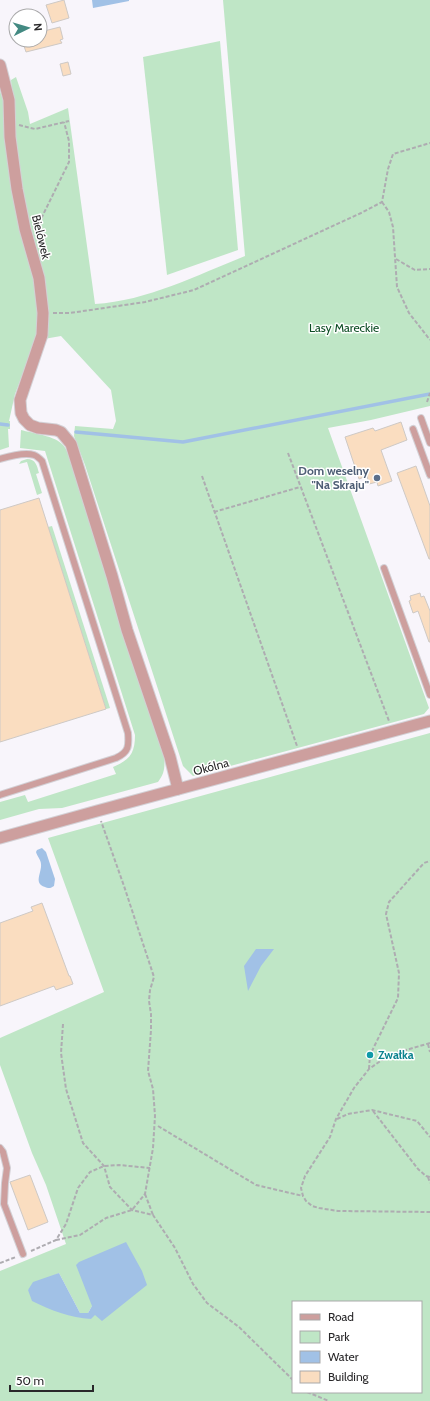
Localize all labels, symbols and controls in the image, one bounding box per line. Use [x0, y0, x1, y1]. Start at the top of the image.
north arrow [8, 8, 48, 48]
text: N [31, 23, 45, 32]
street label: Bielówek [29, 213, 54, 261]
park label: Lasy Mareckie [309, 320, 379, 335]
place label: Dom weselny "Na Skraju" [298, 463, 370, 492]
marker: Dom weselny "Na Skraju" [372, 473, 382, 483]
street label: Okólna [191, 755, 231, 778]
place label: Zwałka [378, 1047, 414, 1062]
marker: Zwałka [365, 1050, 375, 1060]
legend [292, 1301, 422, 1393]
text: Road [328, 1309, 354, 1324]
text: Park [328, 1329, 350, 1344]
text: Water [328, 1349, 359, 1364]
scale bar [10, 1367, 93, 1393]
text: Building [328, 1369, 370, 1384]
text: 50 m [16, 1373, 44, 1388]

